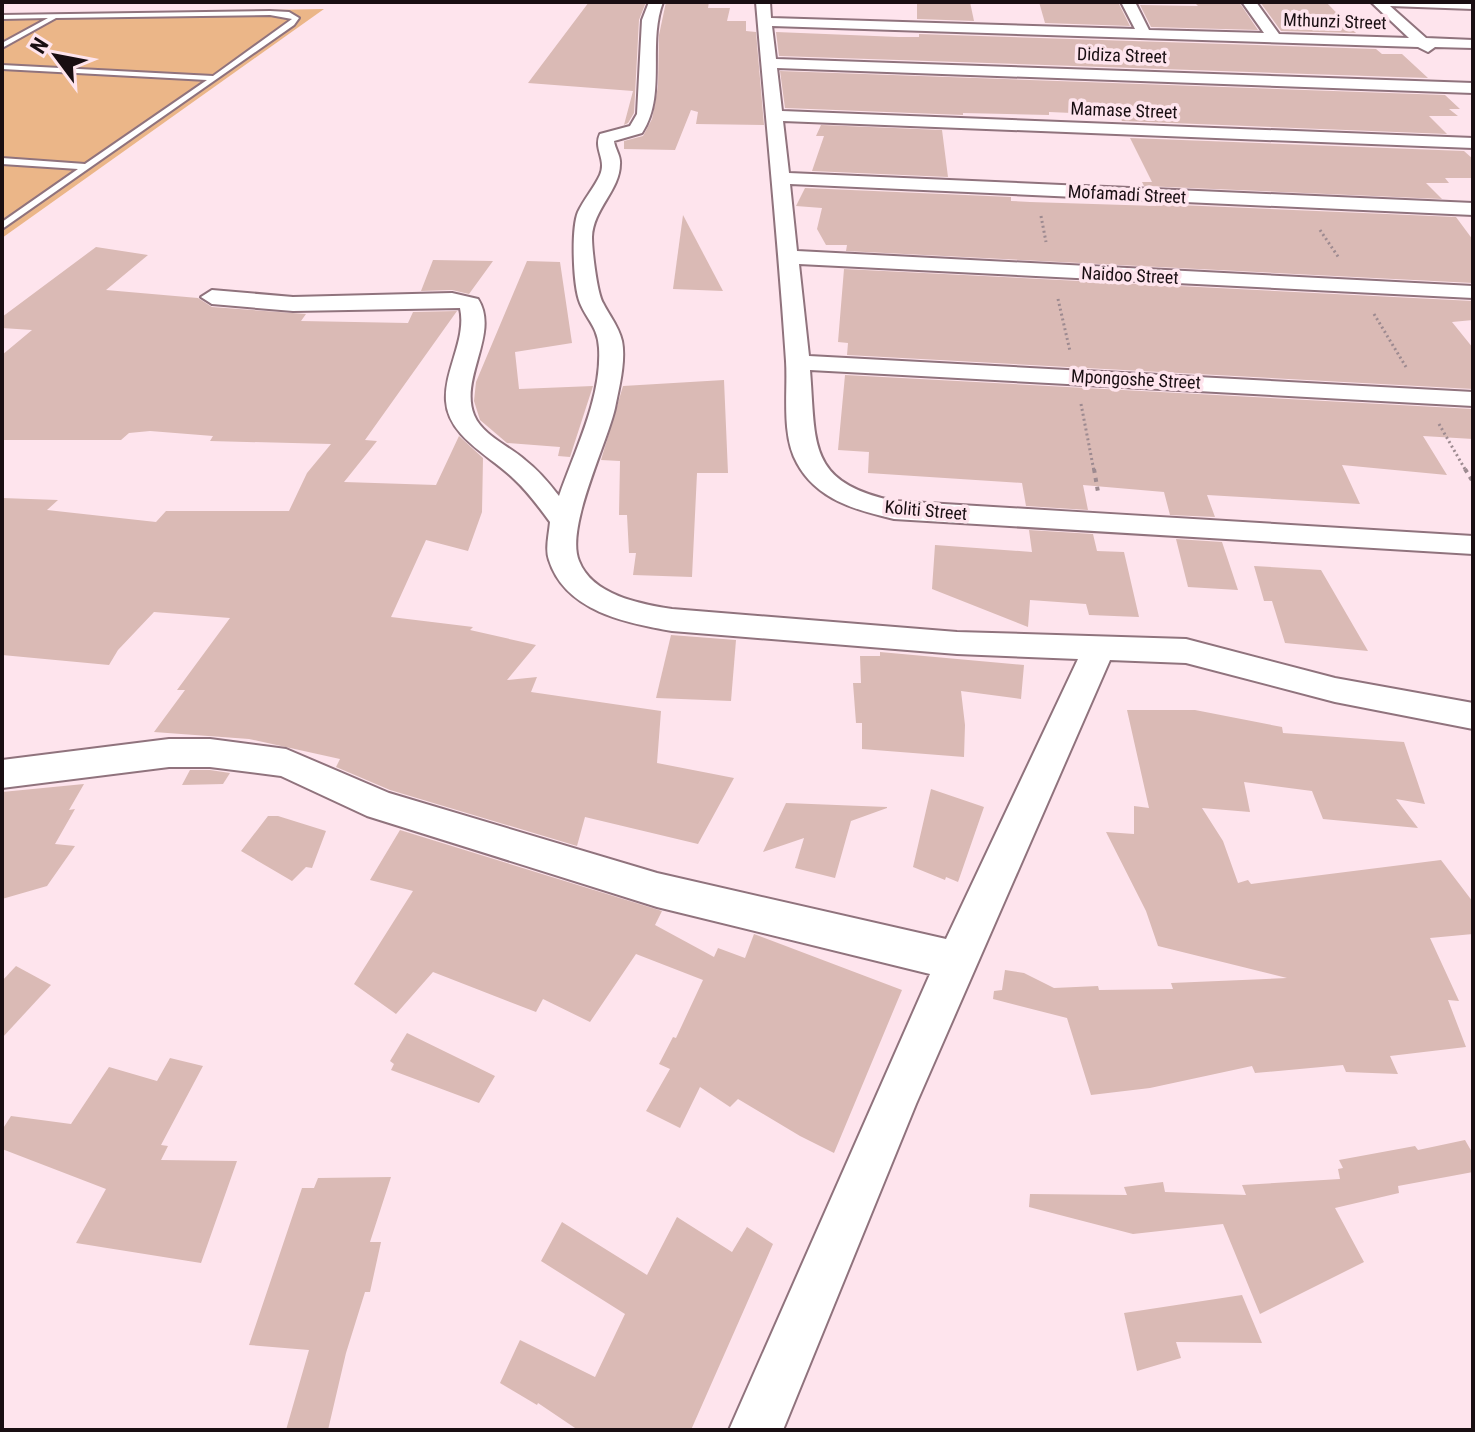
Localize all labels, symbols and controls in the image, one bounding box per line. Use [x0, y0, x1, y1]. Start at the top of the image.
street label: Mthunzi Street [1283, 9, 1387, 33]
north arrow [16, 16, 96, 96]
text: N [25, 33, 54, 58]
street label: Didiza Street [1077, 43, 1167, 67]
street label: Mamase Street [1070, 98, 1178, 122]
street label: Mofamadi Street [1067, 180, 1187, 208]
street label: Naidoo Street [1081, 262, 1179, 288]
street label: Mpongoshe Street [1071, 365, 1201, 393]
street label: Koliti Street [884, 496, 968, 524]

